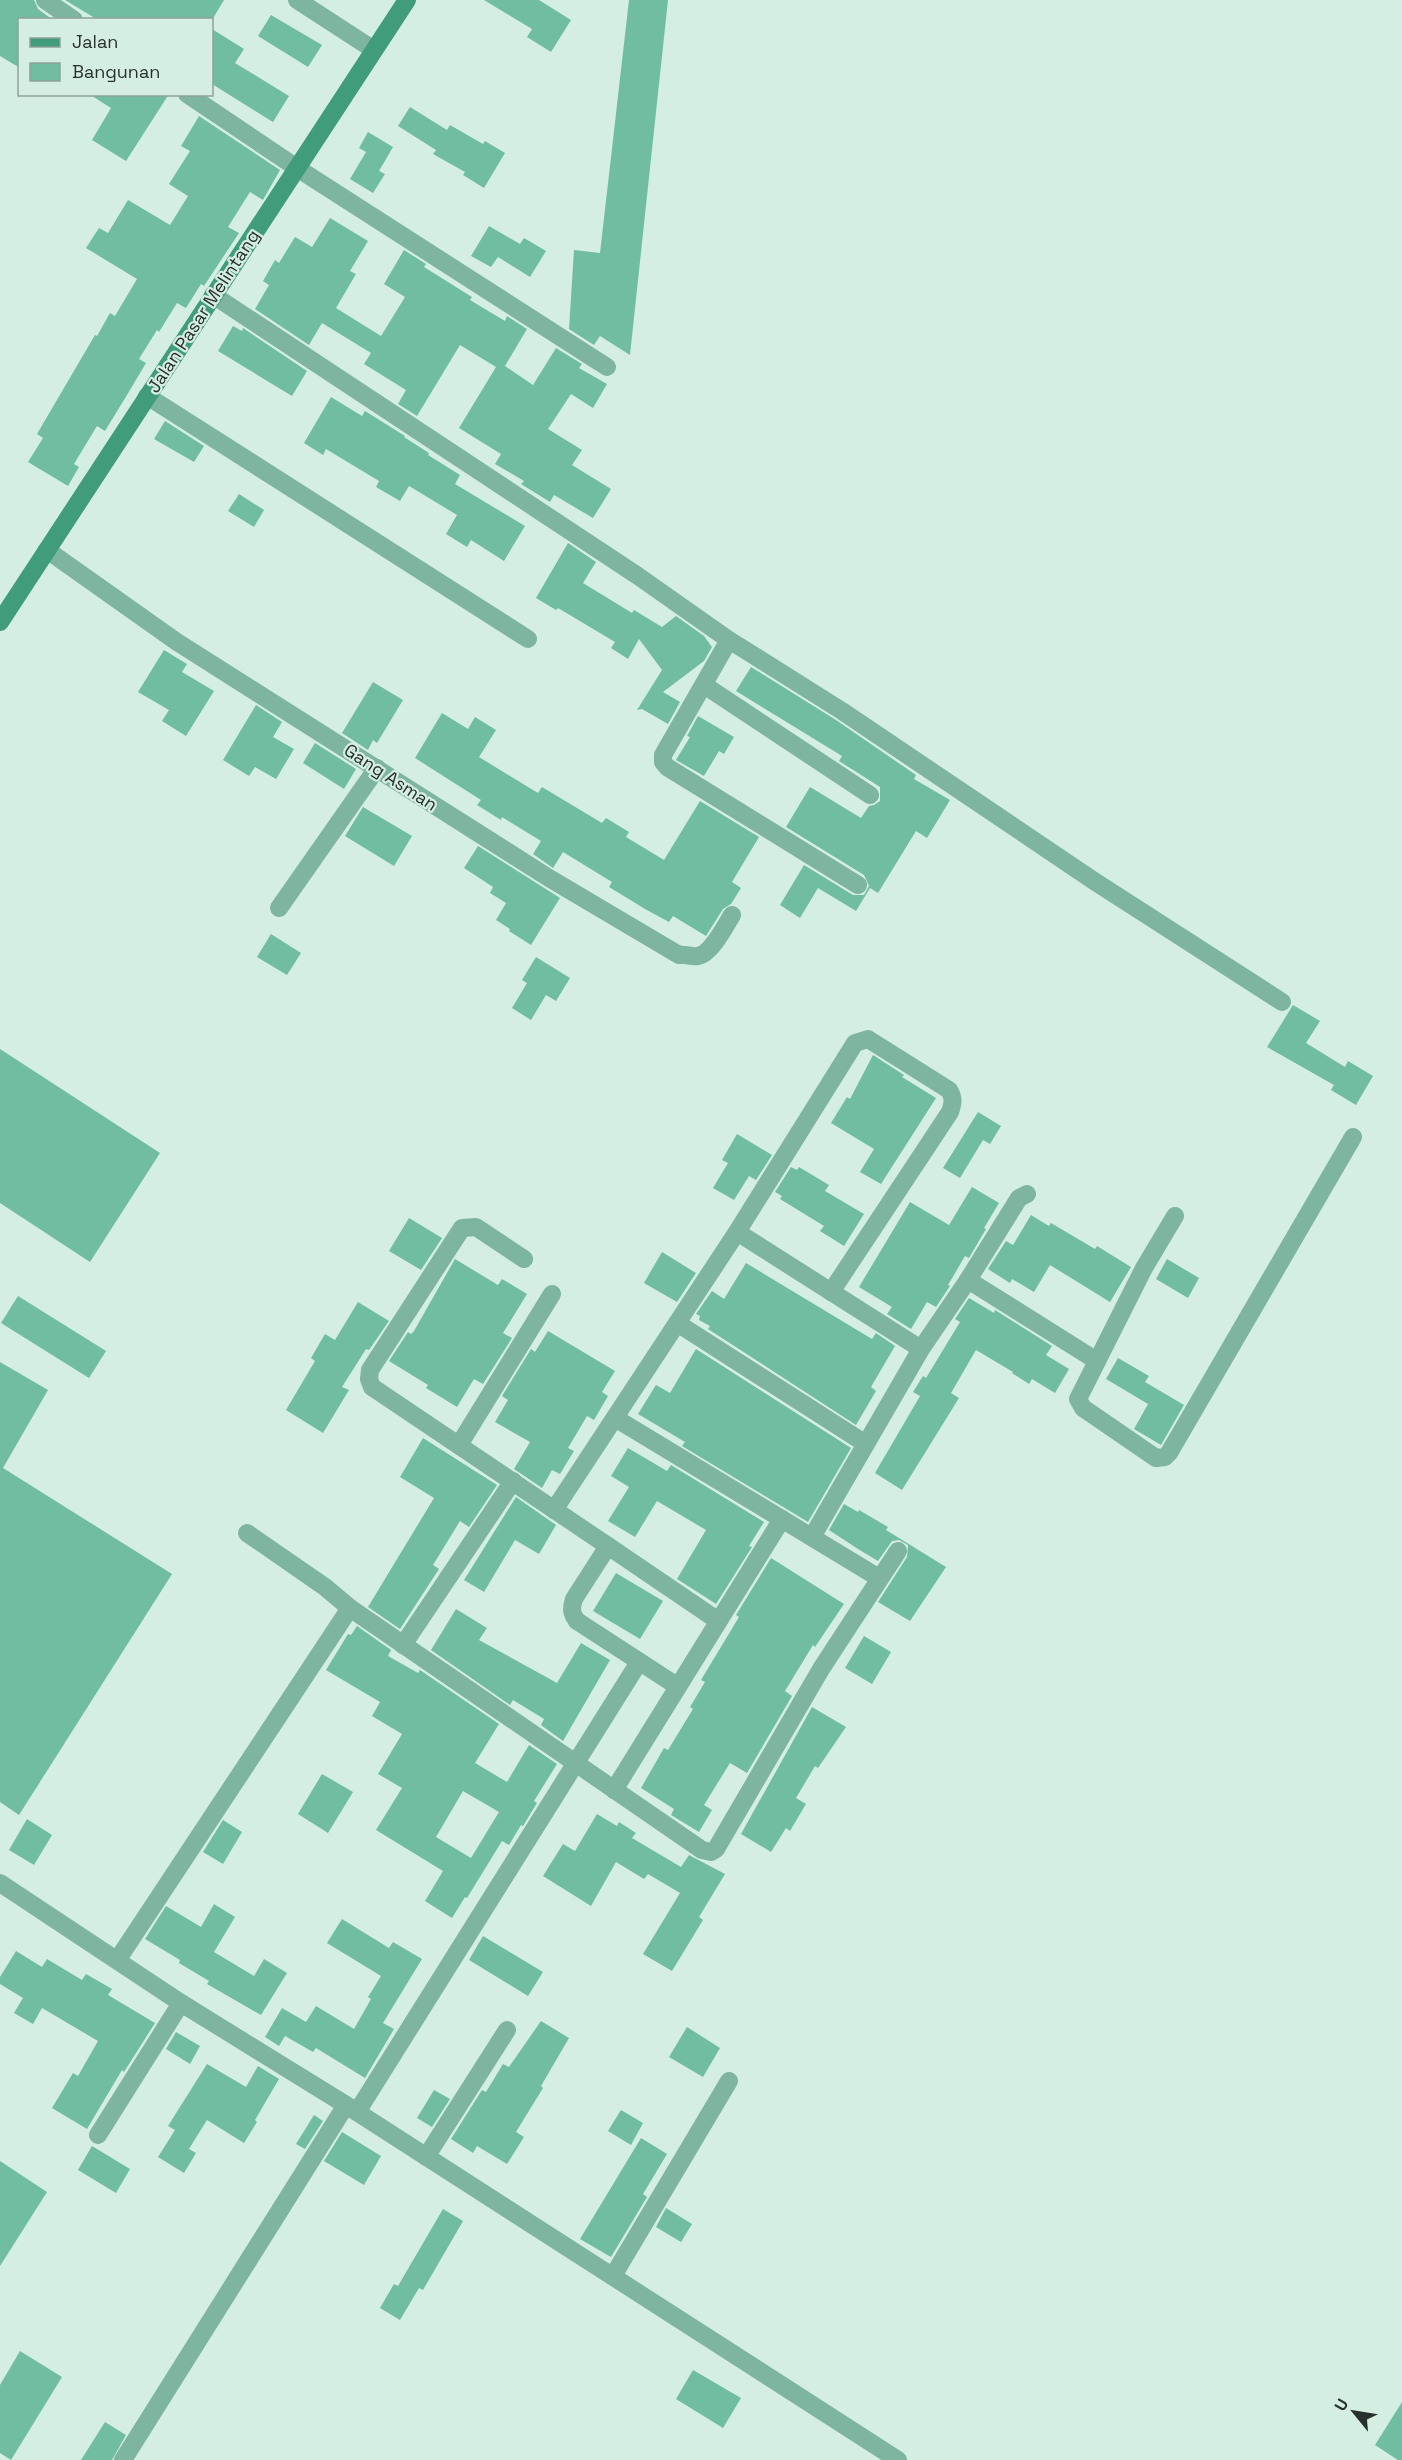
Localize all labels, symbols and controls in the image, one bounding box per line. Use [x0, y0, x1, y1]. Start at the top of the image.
legend [18, 18, 213, 96]
text: Jalan [72, 30, 118, 53]
text: Bangunan [72, 60, 160, 83]
street label: Jalan Pasar Melintang [142, 225, 264, 397]
street label: Gang Asman [340, 738, 442, 816]
north arrow [1324, 2382, 1384, 2442]
text: U [1330, 2395, 1353, 2415]

